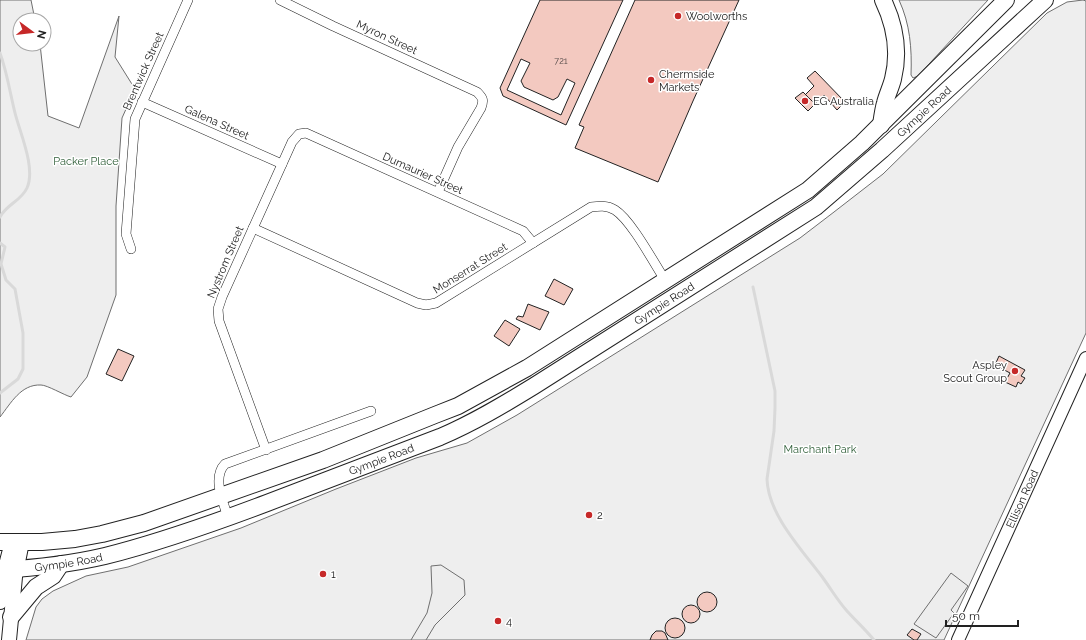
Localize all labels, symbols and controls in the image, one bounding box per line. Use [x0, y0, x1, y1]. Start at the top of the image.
place label: Woolworths [686, 10, 747, 23]
marker: Woolworths [673, 11, 683, 21]
north arrow [12, 12, 52, 52]
street label: Myron Street [354, 18, 420, 57]
text: N [34, 29, 49, 40]
street label: Brentwick Street [120, 30, 167, 112]
house number: 721 [554, 56, 568, 66]
place label: Chermside Markets [659, 68, 715, 94]
marker: Chermside Markets [646, 75, 656, 85]
street label: Gympie Road [895, 84, 954, 140]
place label: EG Australia [813, 95, 874, 108]
marker: EG Australia [800, 96, 810, 106]
street label: Galena Street [183, 102, 251, 143]
street label: Dumaurier Street [381, 150, 465, 197]
park label: Packer Place [53, 155, 119, 168]
street label: Nystrom Street [204, 224, 247, 300]
street label: Monserrat Street [431, 240, 510, 296]
street label: Gympie Road [632, 280, 697, 328]
place label: Aspley Scout Group [943, 359, 1007, 385]
marker: Aspley Scout Group [1010, 366, 1020, 376]
street label: Gympie Road [347, 441, 416, 478]
park label: Marchant Park [783, 443, 857, 456]
street label: Ellison Road [1004, 468, 1041, 530]
place label: 2 [597, 509, 603, 522]
marker: 2 [584, 510, 594, 520]
street label: Gympie Road [34, 551, 104, 574]
place label: 1 [331, 568, 336, 581]
marker: 1 [318, 569, 328, 579]
scale bar [946, 602, 1018, 628]
text: 50 m [952, 609, 980, 623]
place label: 4 [506, 615, 512, 628]
marker: 4 [493, 616, 503, 626]

